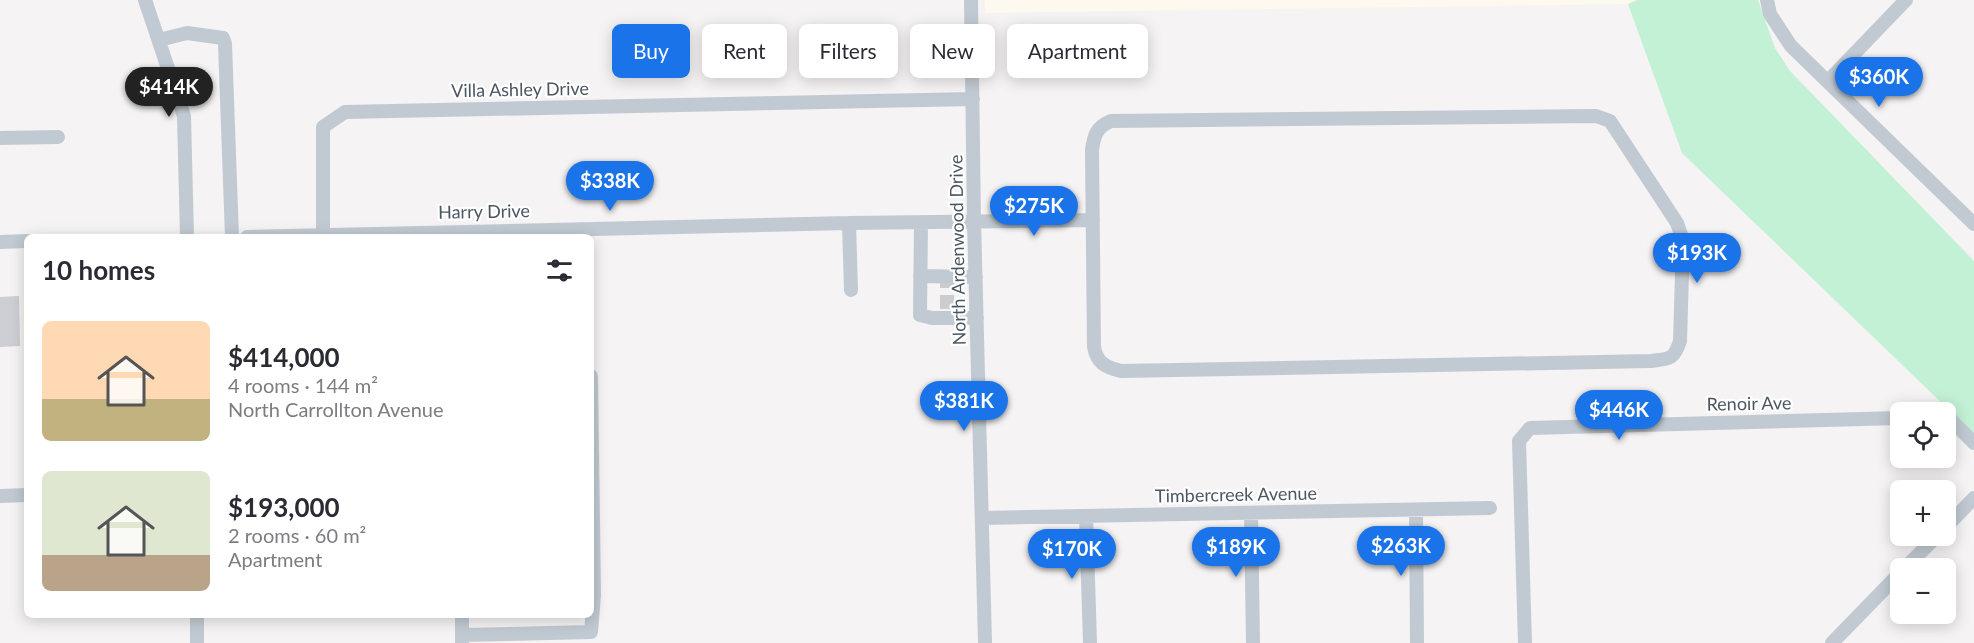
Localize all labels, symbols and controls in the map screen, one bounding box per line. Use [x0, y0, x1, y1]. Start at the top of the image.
chip: Buy [612, 24, 690, 78]
chip: Rent [702, 24, 787, 78]
chip: Filters [799, 24, 898, 78]
chip: New [910, 24, 995, 78]
chip: Apartment [1007, 24, 1148, 78]
pin: $360K [1837, 57, 1921, 108]
text: $360K [1849, 64, 1909, 88]
pin: $414K [127, 67, 211, 118]
text: $414K [139, 74, 199, 98]
street label: Villa Ashley Drive [451, 77, 589, 101]
street label: North Ardenwood Drive [944, 154, 970, 346]
pin: $338K [568, 161, 652, 212]
text: $338K [580, 168, 640, 192]
pin: $275K [992, 186, 1076, 237]
text: $275K [1004, 193, 1064, 217]
street label: Harry Drive [438, 199, 530, 223]
pin: $193K [1655, 233, 1739, 284]
text: $193K [1667, 240, 1727, 264]
text: 10 homes [42, 254, 155, 286]
icon: filters [543, 254, 576, 287]
text: $414,000 [228, 341, 340, 373]
icon: home [90, 345, 162, 417]
text: 4 rooms · 144 m² [228, 373, 378, 397]
pin: $381K [922, 381, 1006, 432]
text: $381K [934, 388, 994, 412]
pin: $446K [1577, 390, 1661, 441]
street label: Renoir Ave [1706, 391, 1792, 415]
text: North Carrollton Avenue [228, 397, 444, 421]
text: $446K [1589, 397, 1649, 421]
map controls [1890, 402, 1956, 624]
button: locate [1890, 402, 1956, 468]
button: + [1890, 480, 1956, 546]
street label: Timbercreek Avenue [1155, 482, 1317, 506]
text: $193,000 [228, 491, 340, 523]
icon: home [90, 495, 162, 567]
text: 2 rooms · 60 m² [228, 523, 366, 547]
pin: $263K [1359, 526, 1443, 577]
pin: $189K [1194, 527, 1278, 578]
pin: $170K [1030, 529, 1114, 580]
text: $263K [1371, 533, 1431, 557]
text: $189K [1206, 534, 1266, 558]
text: $170K [1042, 536, 1102, 560]
text: Apartment [228, 547, 322, 571]
button: − [1890, 558, 1956, 624]

